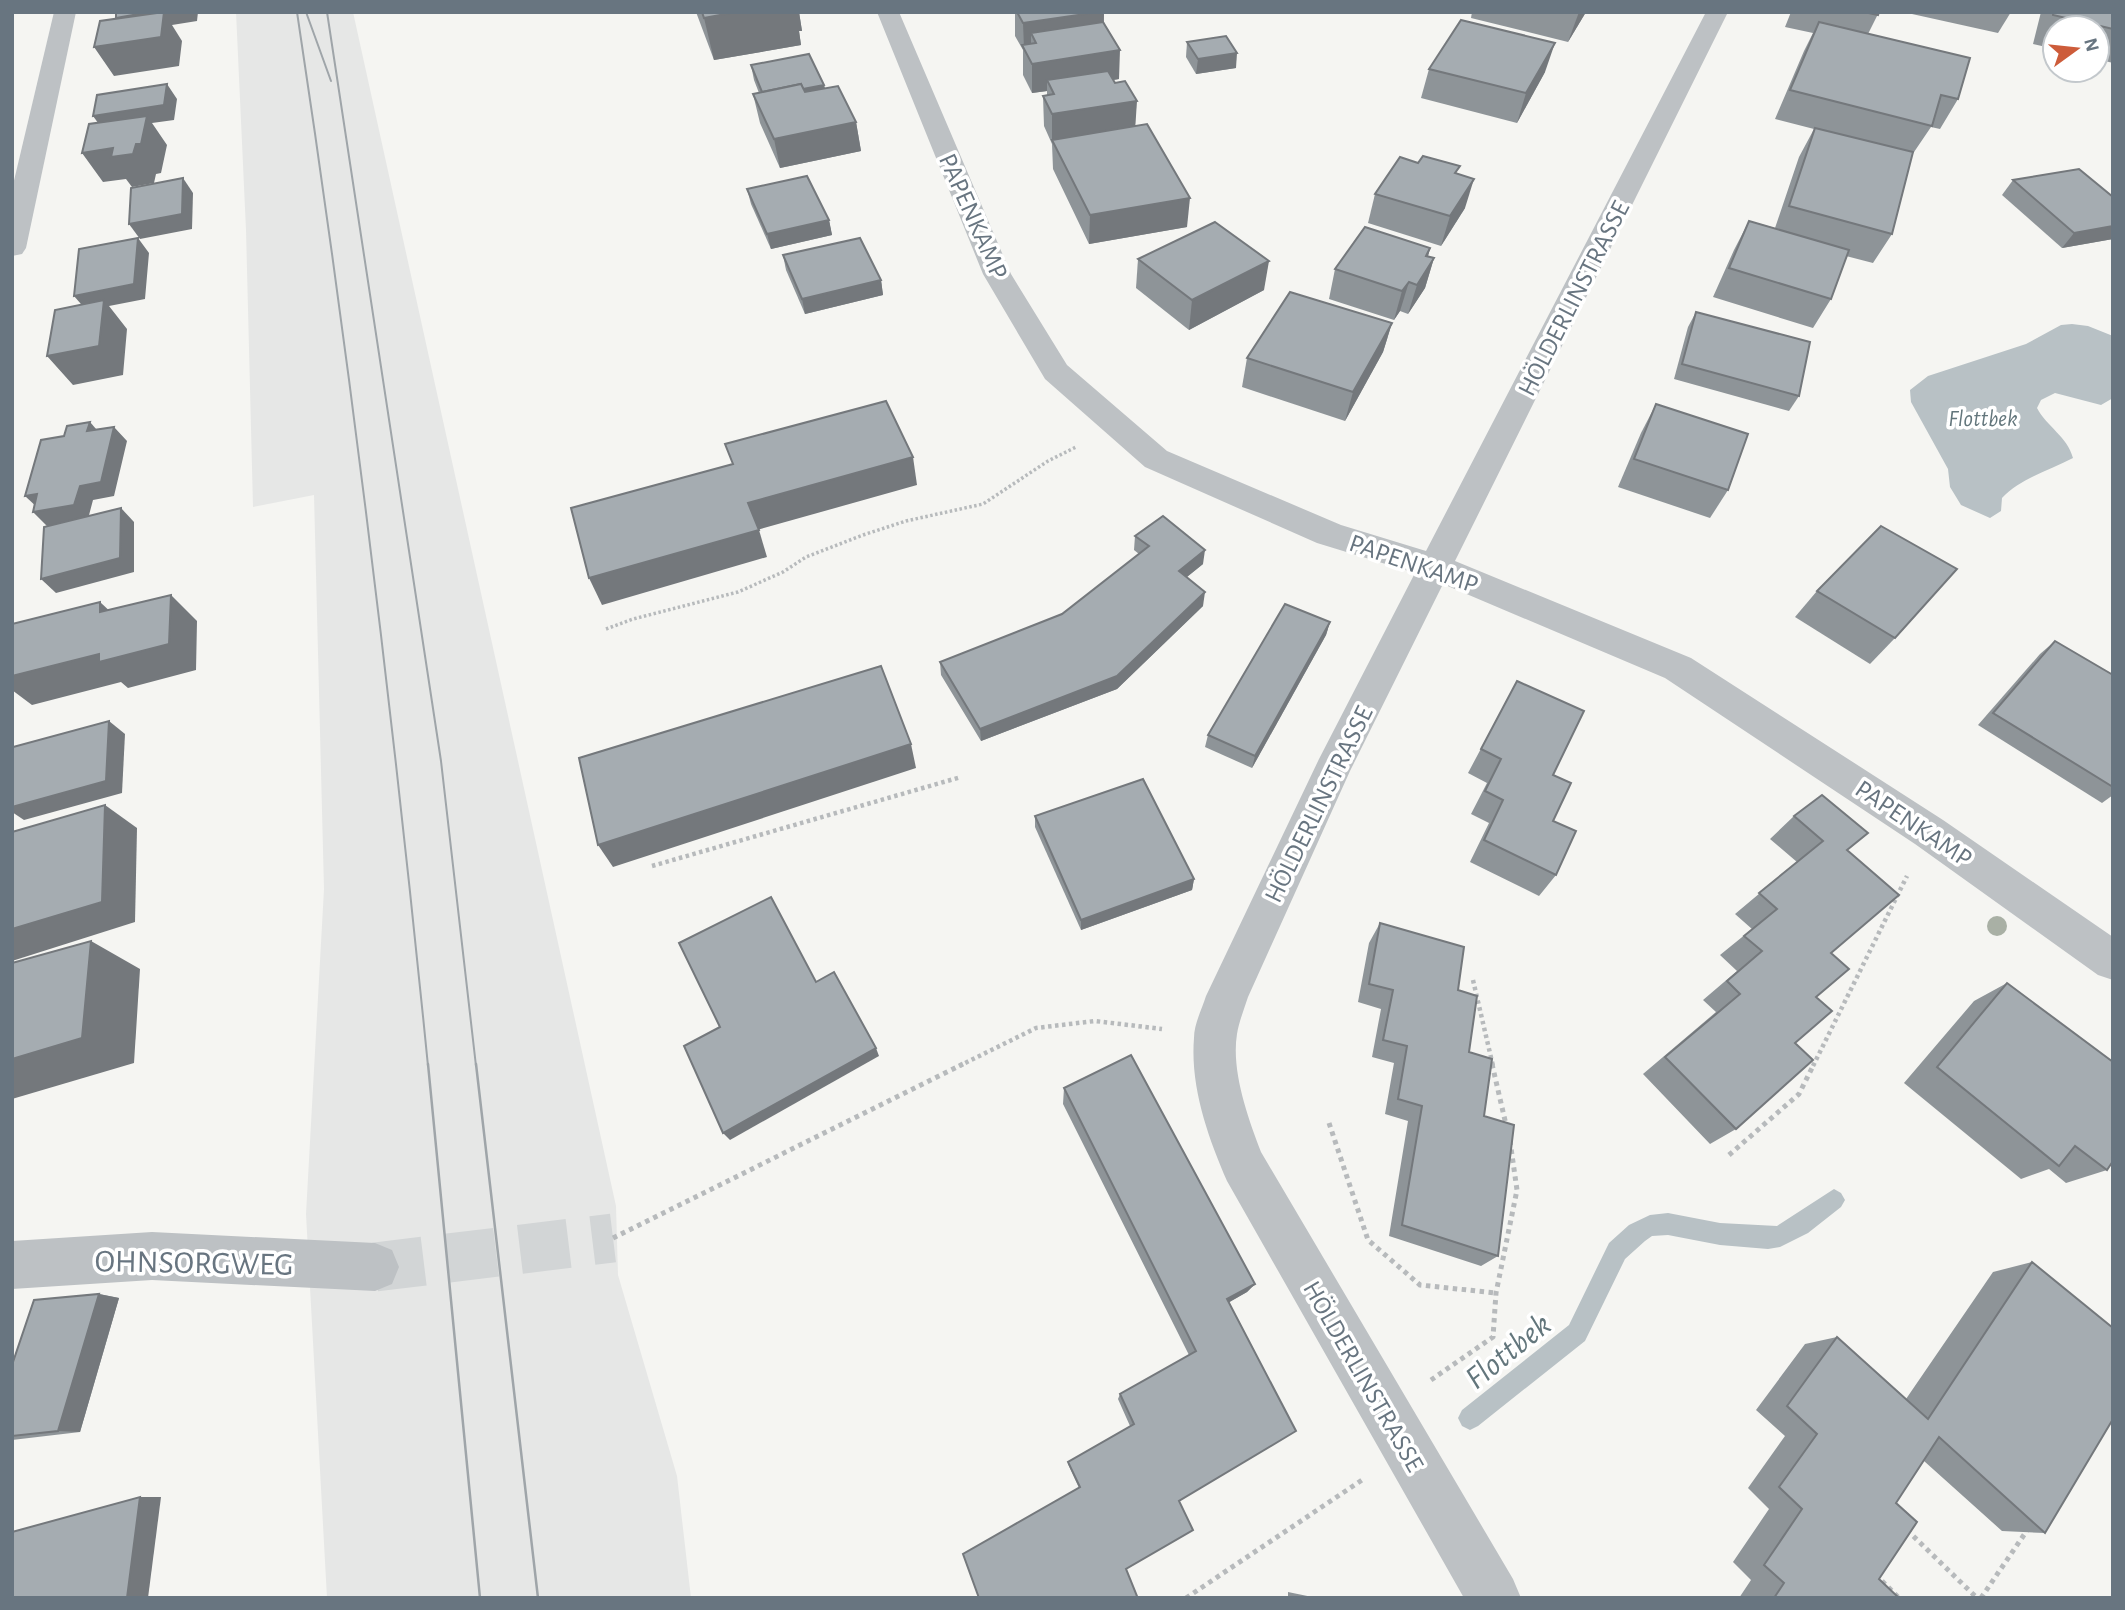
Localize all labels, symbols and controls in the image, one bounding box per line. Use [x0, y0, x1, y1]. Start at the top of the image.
north arrow [2041, 14, 2111, 84]
text: N [2080, 36, 2102, 54]
street label: PAPENKAMP [934, 150, 1012, 283]
street label: HÖLDERLINSTRASSE [1513, 196, 1634, 400]
water label: Flottbek [1948, 408, 2018, 431]
street label: PAPENKAMP [1346, 530, 1481, 598]
street label: HÖLDERLINSTRASSE [1259, 702, 1378, 907]
street label: PAPENKAMP [1850, 775, 1976, 872]
street label: OHNSORGWEG [94, 1245, 294, 1281]
street label: HÖLDERLINSTRASSE [1298, 1276, 1429, 1476]
water label: Flottbek [1460, 1308, 1558, 1396]

